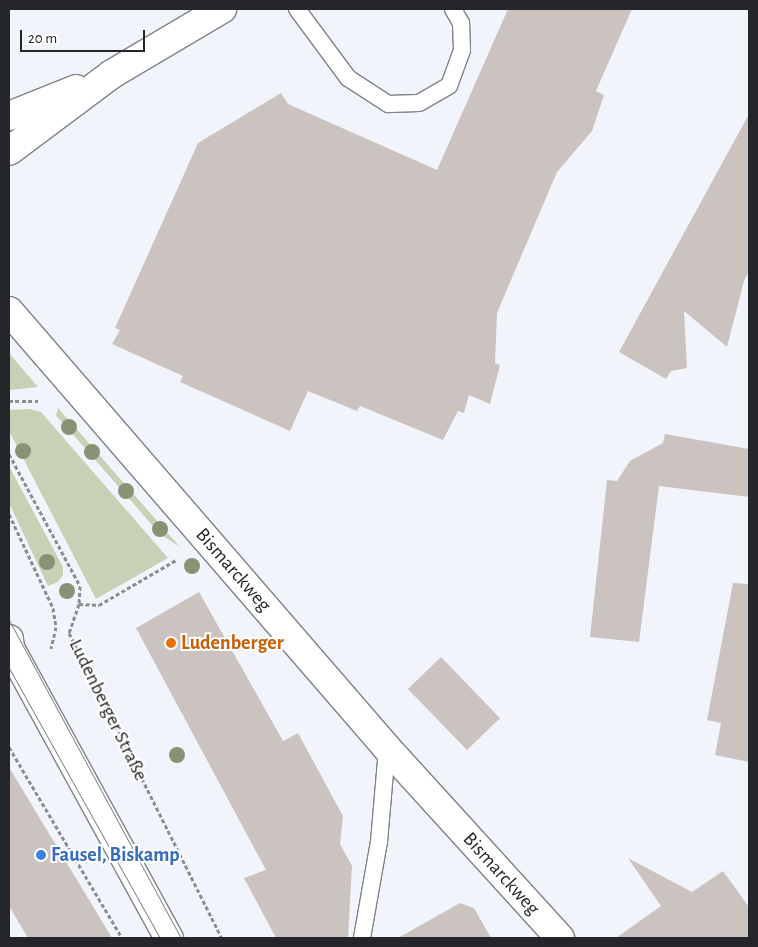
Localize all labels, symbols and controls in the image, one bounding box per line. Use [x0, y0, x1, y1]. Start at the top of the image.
scale bar [22, 20, 148, 52]
text: 20 m [28, 31, 57, 46]
street label: Bismarckweg [190, 523, 276, 617]
place label: Ludenberger [181, 631, 284, 655]
street label: Ludenberger Straße [63, 635, 153, 785]
marker: Ludenberger [165, 637, 177, 649]
street label: Bismarckweg [458, 828, 544, 920]
place label: Fausel, Biskamp [51, 843, 180, 867]
marker: Fausel, Biskamp [35, 849, 47, 861]

